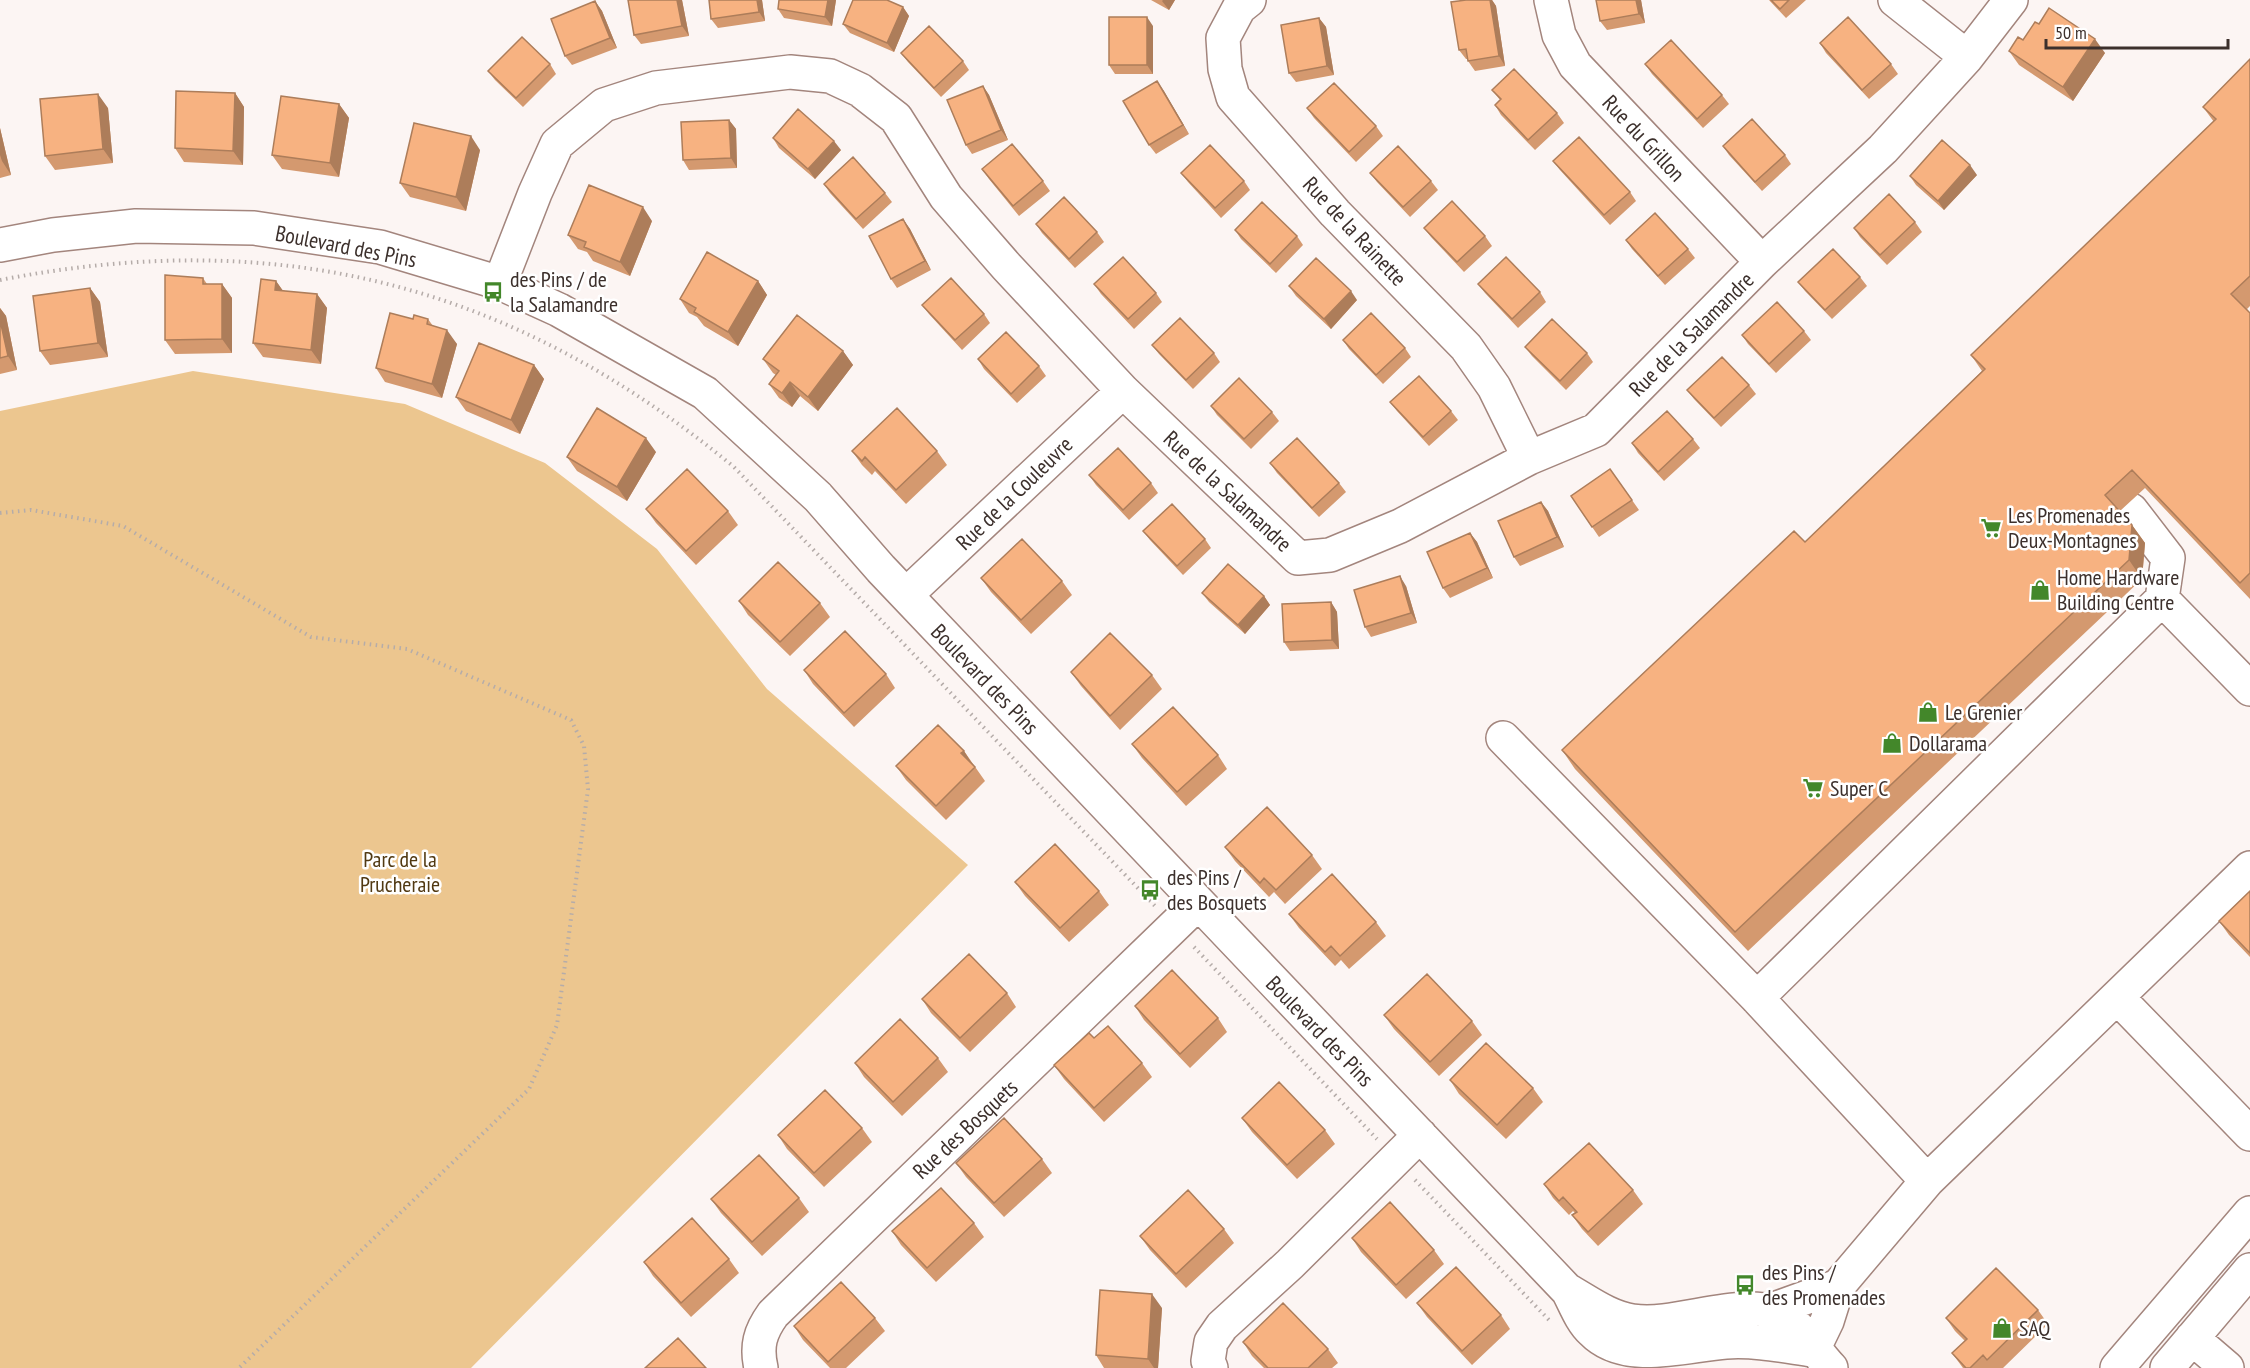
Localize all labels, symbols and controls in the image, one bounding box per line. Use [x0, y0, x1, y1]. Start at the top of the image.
scale bar [2046, 12, 2228, 50]
text: 50 m [2055, 21, 2087, 44]
street label: Rue du Grillon [1597, 89, 1691, 187]
street label: Rue de la Rainette [1297, 170, 1413, 292]
street label: Boulevard des Pins [273, 219, 419, 273]
place label: des Pins / de la Salamandre [510, 265, 618, 318]
street label: Rue de la Salamandre [1623, 266, 1759, 402]
bus stop icon: des Pins / de la Salamandre [481, 280, 505, 304]
street label: Rue de la Salamandre [1158, 424, 1298, 558]
street label: Rue de la Couleuvre [950, 430, 1078, 556]
place label: Les Promenades Deux-Montagnes [2008, 501, 2137, 554]
supermarket icon: Les Promenades Deux-Montagnes [1979, 516, 2003, 540]
place label: Home Hardware Building Centre [2057, 563, 2179, 616]
shop icon: Home Hardware Building Centre [2028, 578, 2052, 602]
street label: Boulevard des Pins [925, 618, 1045, 740]
place label: Le Grenier [1945, 698, 2022, 726]
shop icon: Le Grenier [1916, 700, 1940, 724]
place label: Dollarama [1909, 729, 1987, 757]
shop icon: Dollarama [1880, 731, 1904, 755]
place label: Super C [1830, 774, 1888, 802]
supermarket icon: Super C [1801, 776, 1825, 800]
park label: Parc de la Prucheraie [360, 845, 440, 898]
place label: des Pins / des Bosquets [1167, 863, 1267, 916]
bus stop icon: des Pins / des Bosquets [1138, 878, 1162, 902]
street label: Boulevard des Pins [1260, 970, 1380, 1092]
street label: Rue des Bosquets [907, 1073, 1023, 1185]
place label: des Pins / des Promenades [1762, 1258, 1886, 1311]
bus stop icon: des Pins / des Promenades [1733, 1273, 1757, 1297]
place label: SAQ [2019, 1314, 2051, 1342]
shop icon: SAQ [1990, 1316, 2014, 1340]

